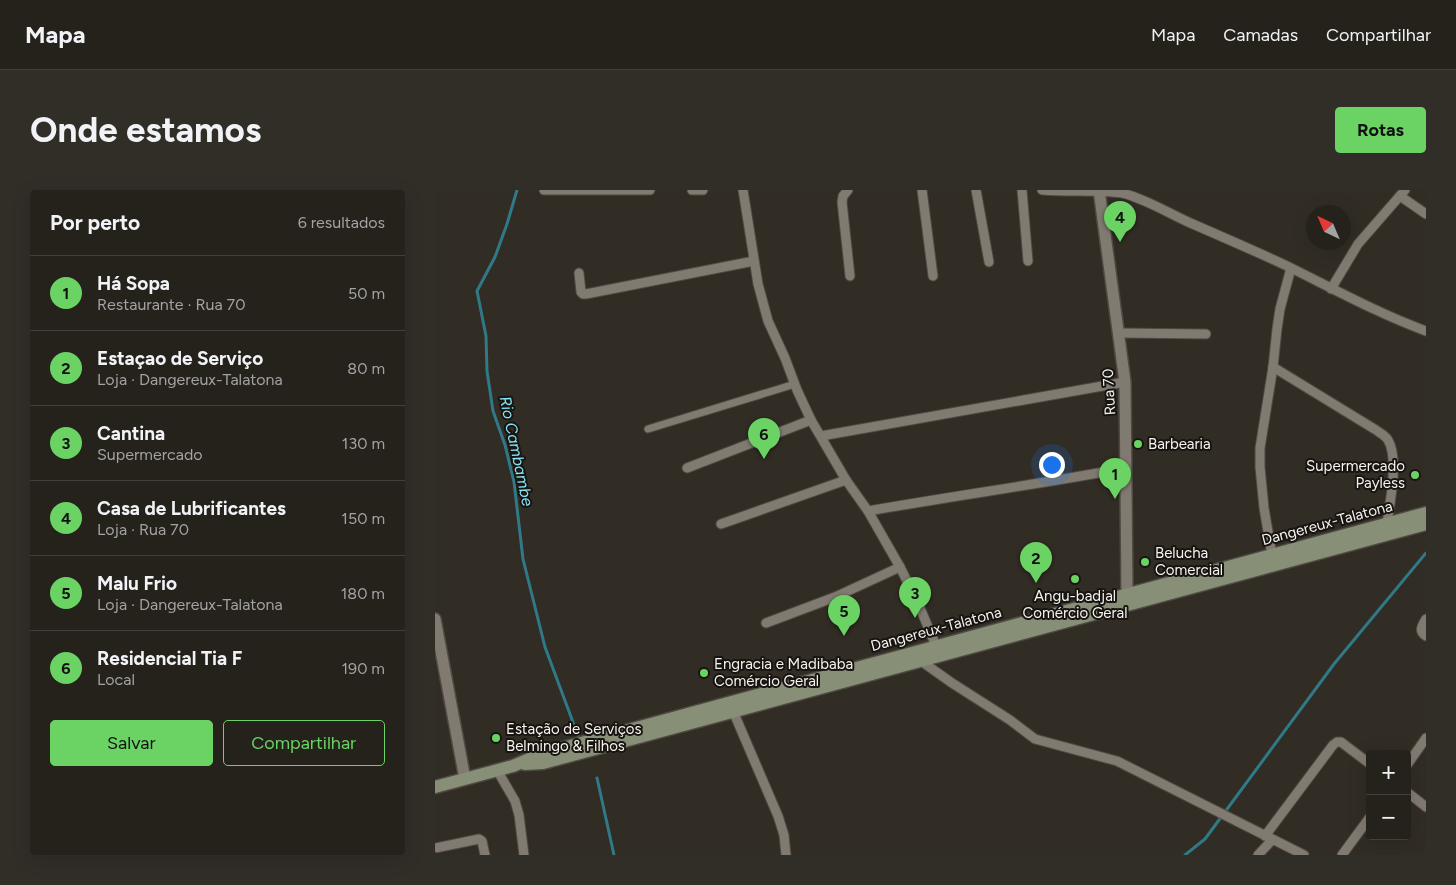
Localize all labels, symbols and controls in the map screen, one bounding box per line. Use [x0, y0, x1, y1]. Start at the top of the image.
text: Mapa [25, 20, 86, 49]
text: Mapa [1151, 24, 1195, 46]
text: Camadas [1223, 24, 1298, 46]
text: Compartilhar [1326, 24, 1431, 46]
button: Rotas [1335, 107, 1426, 153]
text: Onde estamos [30, 109, 261, 151]
pin: 4 [1104, 201, 1136, 242]
north arrow [1306, 205, 1351, 250]
text: Por perto [50, 210, 140, 235]
text: 6 resultados [298, 213, 385, 232]
text: Há Sopa [97, 272, 170, 295]
text: 1 [63, 284, 69, 303]
text: 50 m [348, 284, 385, 303]
text: Restaurante · Rua 70 [97, 295, 245, 314]
text: Estaçao de Serviço [97, 347, 263, 370]
text: 2 [61, 359, 71, 378]
text: 80 m [347, 359, 385, 378]
street label: Rua 70 [1099, 368, 1119, 416]
text: Loja · Dangereux-Talatona [97, 370, 283, 389]
water label: Rio Cambambe [496, 394, 538, 508]
pin: 6 [748, 418, 780, 459]
text: Cantina [97, 422, 165, 445]
text: 3 [62, 434, 70, 453]
text: 130 m [342, 434, 385, 453]
place label: Barbearia [1148, 435, 1211, 453]
marker: Barbearia [1132, 438, 1144, 450]
text: Supermercado [97, 445, 203, 464]
your location [1039, 452, 1065, 478]
place label: Supermercado Payless [1306, 457, 1405, 492]
pin: 1 [1099, 458, 1131, 499]
marker: Supermercado Payless [1409, 469, 1421, 481]
text: Casa de Lubrificantes [97, 497, 286, 520]
street label: Dangereux-Talatona [1260, 497, 1394, 549]
text: 4 [61, 509, 71, 528]
text: 150 m [341, 509, 385, 528]
text: Loja · Rua 70 [97, 520, 189, 539]
pin: 2 [1020, 542, 1052, 583]
place label: Belucha Comercial [1155, 544, 1223, 579]
marker: Belucha Comercial [1139, 556, 1151, 568]
text: Malu Frio [97, 572, 177, 595]
marker: Angu-badjal Comércio Geral [1069, 573, 1081, 585]
pin: 3 [899, 577, 931, 618]
text: 5 [61, 584, 71, 603]
text: 180 m [341, 584, 385, 603]
place label: Angu-badjal Comércio Geral [1022, 587, 1128, 622]
text: Loja · Dangereux-Talatona [97, 595, 283, 614]
pin: 5 [828, 595, 860, 636]
street label: Dangereux-Talatona [869, 603, 1003, 655]
text: Residencial Tia F [97, 647, 242, 670]
place label: Engracia e Madibaba Comércio Geral [714, 655, 853, 690]
text: 6 [61, 659, 71, 678]
text: 190 m [342, 659, 385, 678]
marker: Engracia e Madibaba Comércio Geral [698, 667, 710, 679]
text: Local [97, 670, 135, 689]
button: Salvar [50, 720, 213, 766]
button: Compartilhar [223, 720, 385, 766]
place label: Estação de Serviços Belmingo & Filhos [506, 720, 642, 755]
marker: Estação de Serviços Belmingo & Filhos [490, 732, 502, 744]
map controls [1366, 750, 1411, 840]
button: + [1366, 750, 1411, 795]
button: − [1366, 795, 1411, 840]

